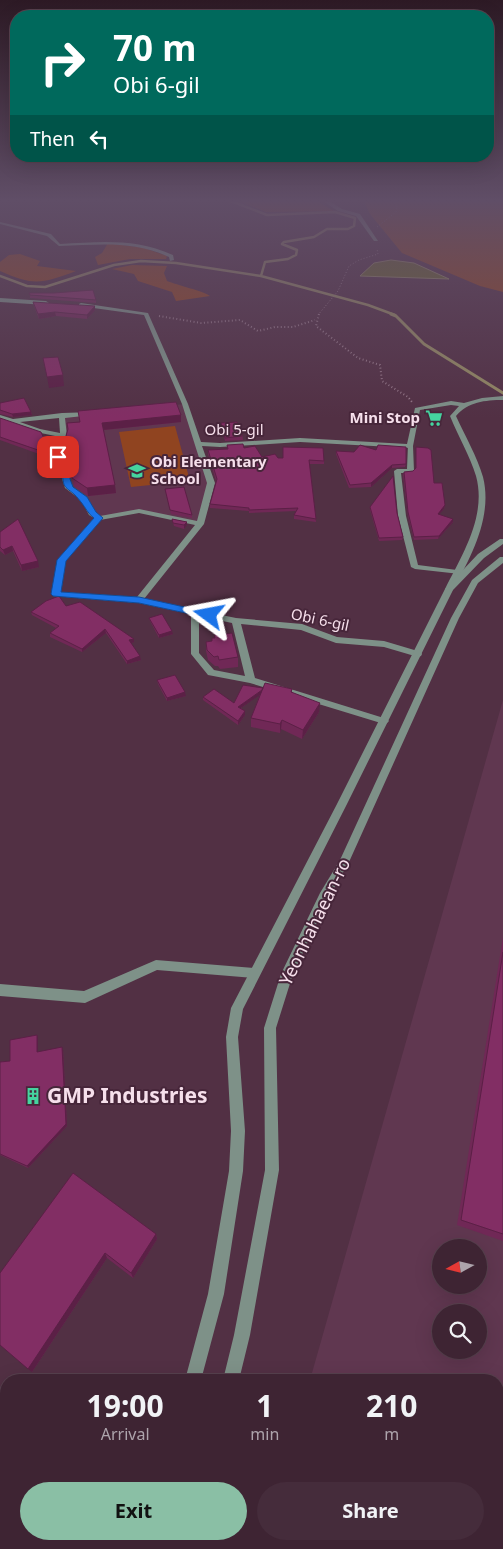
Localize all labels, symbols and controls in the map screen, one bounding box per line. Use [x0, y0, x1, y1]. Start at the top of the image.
text: 70 m [113, 24, 196, 71]
icon: right [30, 30, 95, 95]
text: Obi 6-gil [113, 69, 200, 99]
icon: left [85, 125, 113, 153]
text: Then [30, 126, 75, 152]
place label: Mini Stop [350, 407, 420, 427]
supermarket icon: Mini Stop [424, 408, 444, 428]
street label: Obi 5-gil [204, 419, 264, 439]
pin [37, 436, 79, 478]
icon: arrive [44, 443, 72, 471]
place label: Obi Elementary School [151, 451, 267, 488]
school or university icon: Obi Elementary School [127, 461, 147, 481]
position arrow [182, 588, 234, 640]
street label: Obi 6-gil [289, 603, 351, 635]
street label: Yeonhahaean-ro [273, 854, 355, 989]
place label: GMP Industries [47, 1081, 208, 1109]
building icon: GMP Industries [23, 1086, 43, 1106]
north arrow [432, 1239, 488, 1294]
map controls [432, 1239, 487, 1359]
button: search [432, 1304, 487, 1359]
text: 19:00 [87, 1385, 164, 1426]
text: 1 [256, 1385, 273, 1426]
text: 210 [366, 1385, 417, 1426]
text: Arrival [101, 1423, 150, 1445]
text: min [250, 1423, 279, 1445]
text: m [384, 1423, 399, 1445]
button: Exit [20, 1482, 247, 1540]
button: Share [257, 1482, 484, 1540]

